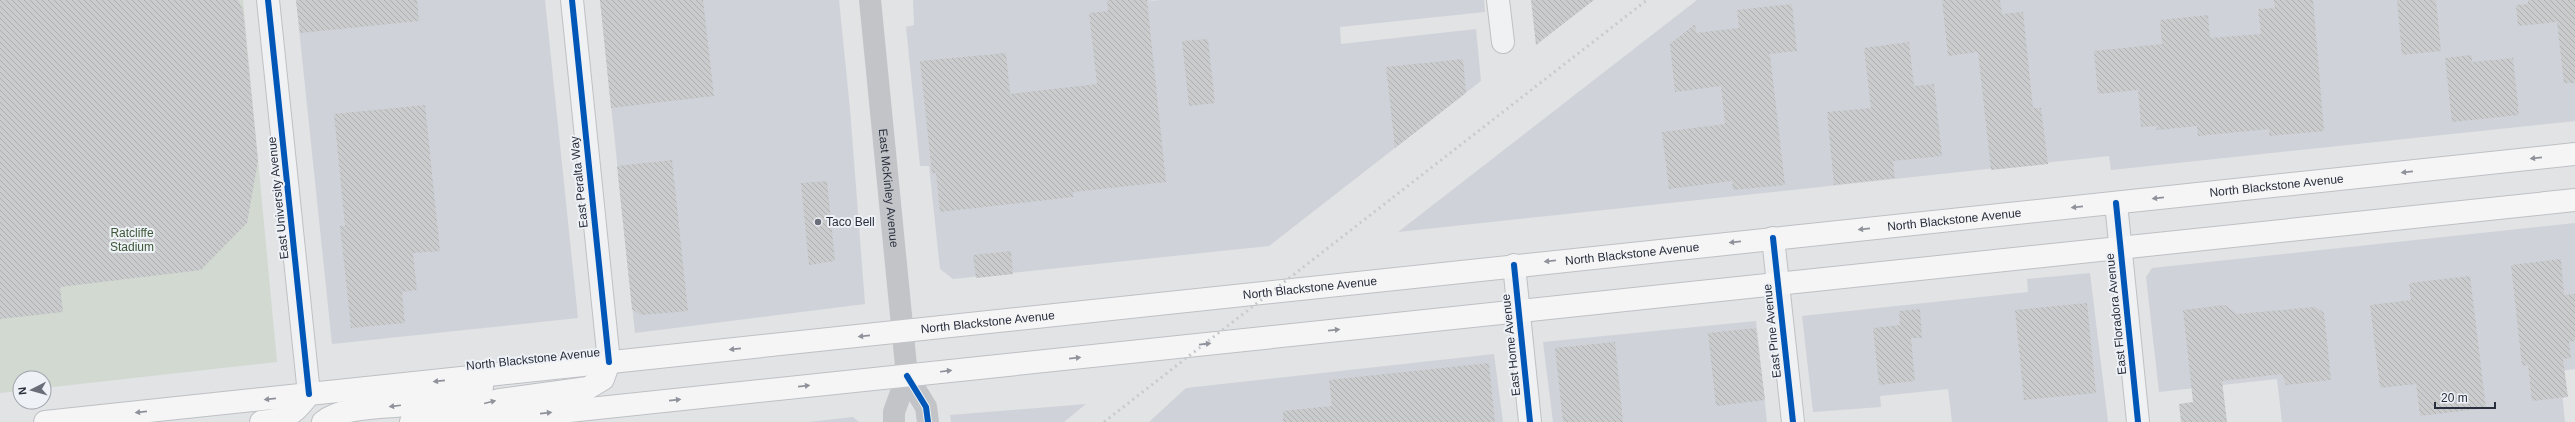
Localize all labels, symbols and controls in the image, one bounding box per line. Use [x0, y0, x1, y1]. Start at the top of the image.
street label: East McKinley Avenue [876, 128, 901, 248]
street label: East Peralta Way [567, 135, 591, 229]
street label: East University Avenue [265, 136, 291, 260]
one-way arrow [2530, 155, 2542, 161]
one-way arrow [2401, 168, 2413, 175]
street label: North Blackstone Avenue [2209, 172, 2345, 200]
one-way arrow [2152, 195, 2164, 202]
one-way arrow [2071, 203, 2083, 210]
street label: North Blackstone Avenue [1887, 206, 2022, 234]
place label: Taco Bell [826, 215, 875, 229]
marker: Taco Bell [813, 217, 823, 227]
park label: Ratcliffe Stadium [110, 226, 154, 254]
one-way arrow [1858, 226, 1870, 232]
one-way arrow [1729, 239, 1741, 246]
street label: North Blackstone Avenue [1564, 240, 1700, 268]
street label: East Floradora Avenue [2103, 252, 2129, 375]
one-way arrow [1544, 258, 1556, 265]
street label: North Blackstone Avenue [1242, 274, 1378, 302]
street label: East Pine Avenue [1760, 283, 1784, 379]
street label: East Home Avenue [1499, 293, 1523, 397]
street label: North Blackstone Avenue [920, 308, 1056, 336]
one-way arrow [1328, 327, 1340, 334]
one-way arrow [858, 333, 870, 339]
one-way arrow [1198, 341, 1211, 348]
street label: North Blackstone Avenue [465, 345, 601, 373]
one-way arrow [729, 346, 741, 352]
one-way arrow [1069, 354, 1081, 361]
one-way arrow [940, 368, 952, 374]
north arrow [12, 370, 52, 410]
one-way arrow [433, 377, 445, 384]
one-way arrow [798, 383, 810, 389]
scale bar [2435, 384, 2495, 410]
text: N [16, 386, 28, 396]
text: 20 m [2441, 391, 2468, 405]
one-way arrow [264, 395, 276, 402]
one-way arrow [669, 396, 681, 403]
one-way arrow [484, 399, 496, 405]
one-way arrow [389, 403, 401, 410]
one-way arrow [135, 409, 147, 415]
one-way arrow [540, 410, 552, 417]

